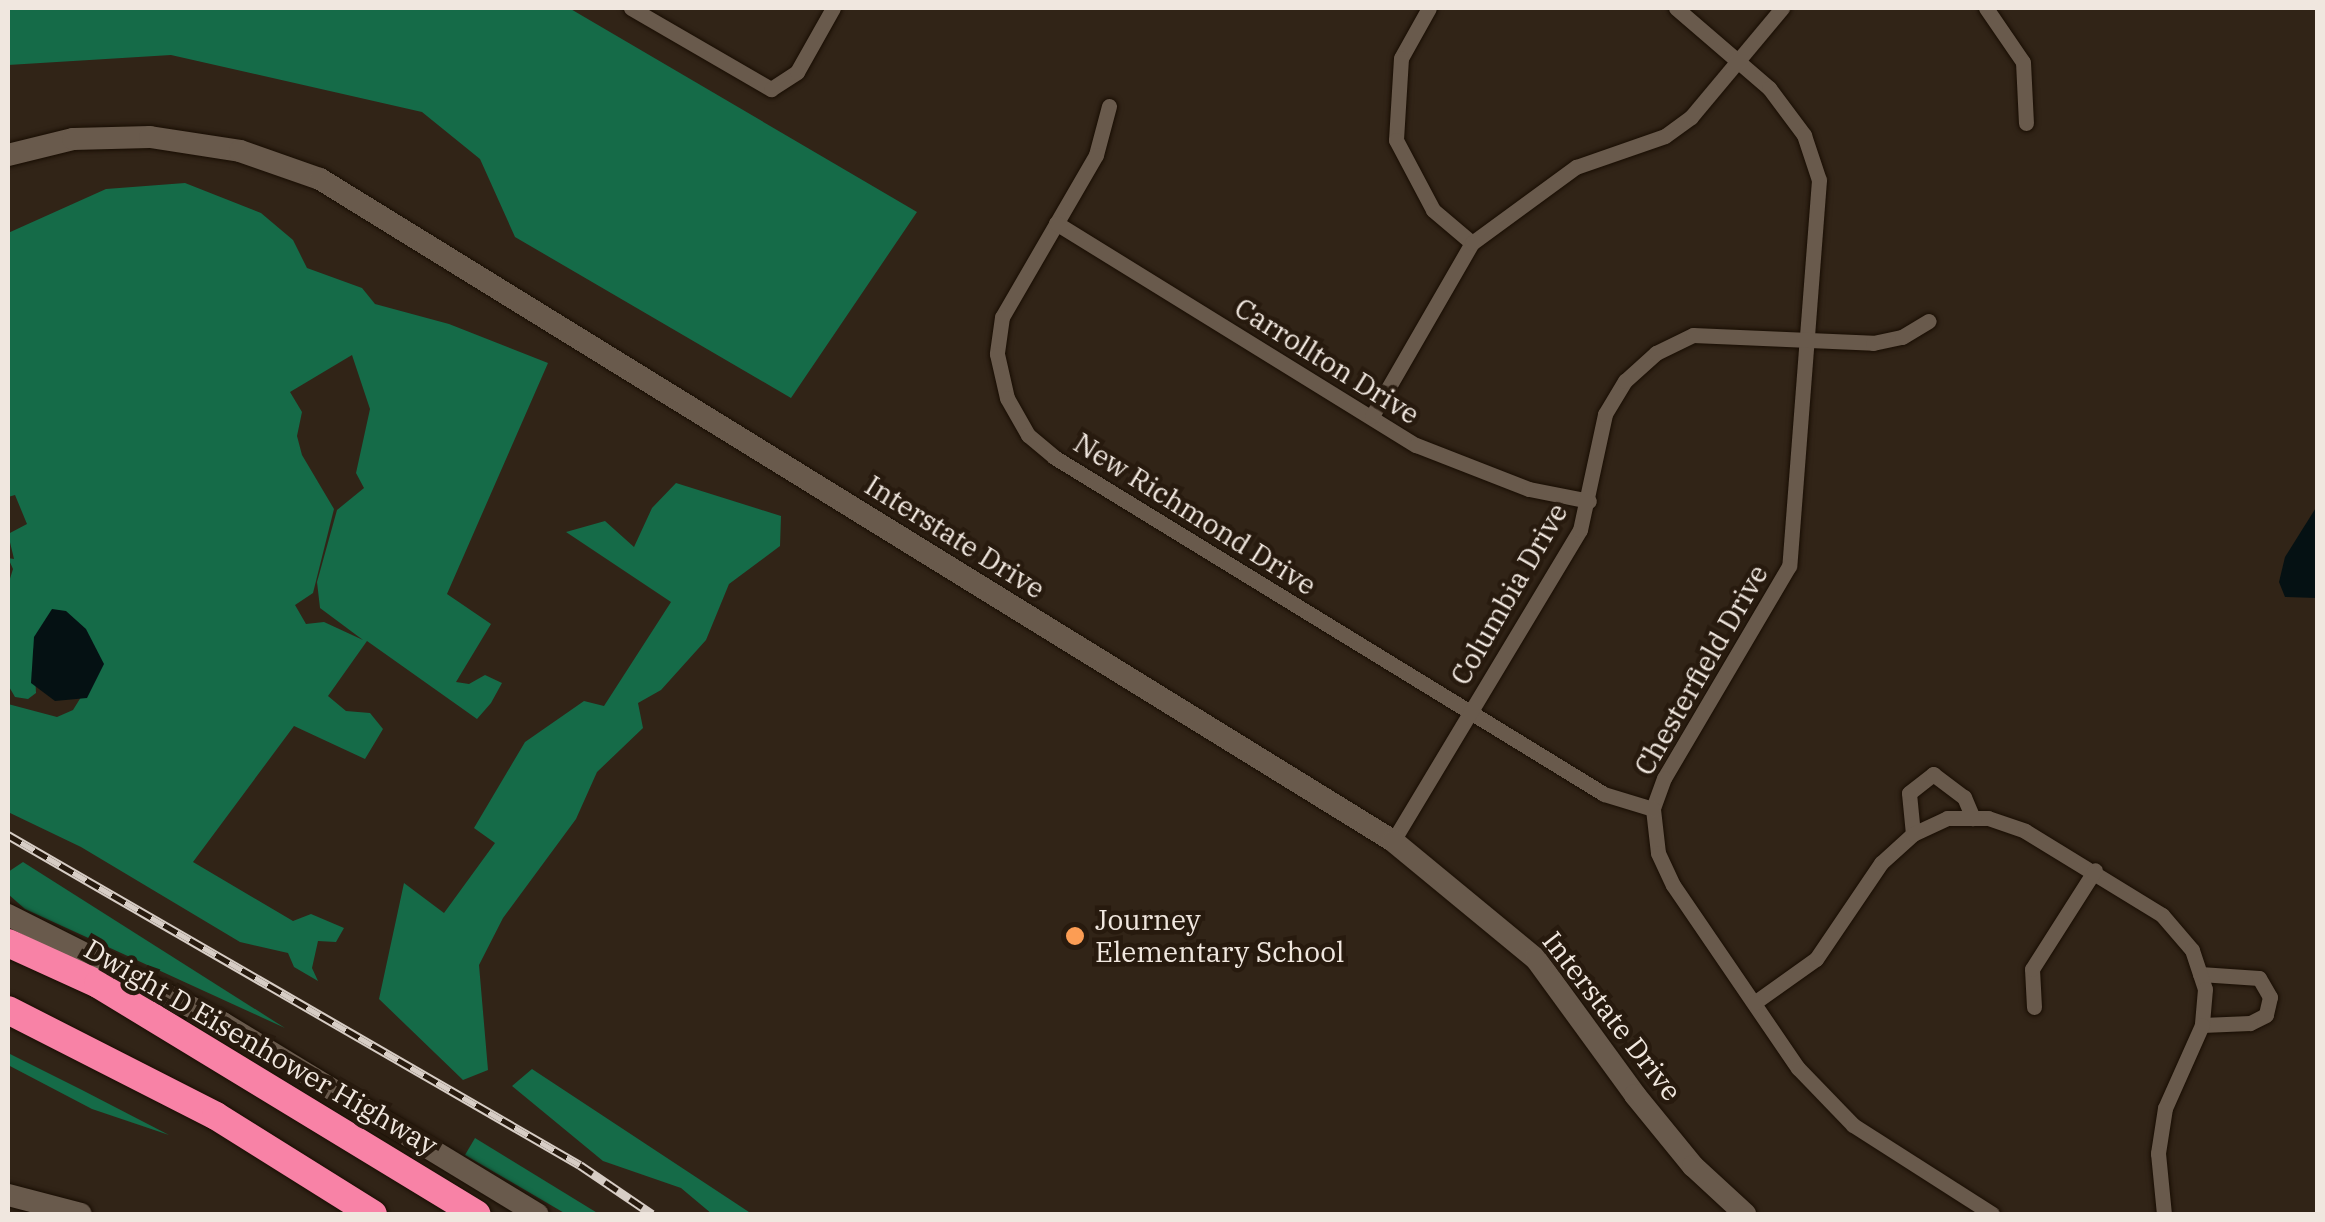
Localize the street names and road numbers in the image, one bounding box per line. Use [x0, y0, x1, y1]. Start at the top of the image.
street label: Carrollton Drive [1228, 291, 1426, 431]
street label: New Richmond Drive [1068, 426, 1322, 602]
street label: Interstate Drive [859, 468, 1051, 606]
street label: Columbia Drive [1443, 497, 1575, 691]
street label: Chesterfield Drive [1627, 559, 1775, 781]
street label: Interstate Drive [1536, 925, 1688, 1107]
street label: Dwight D Eisenhower Highway [78, 932, 444, 1162]

